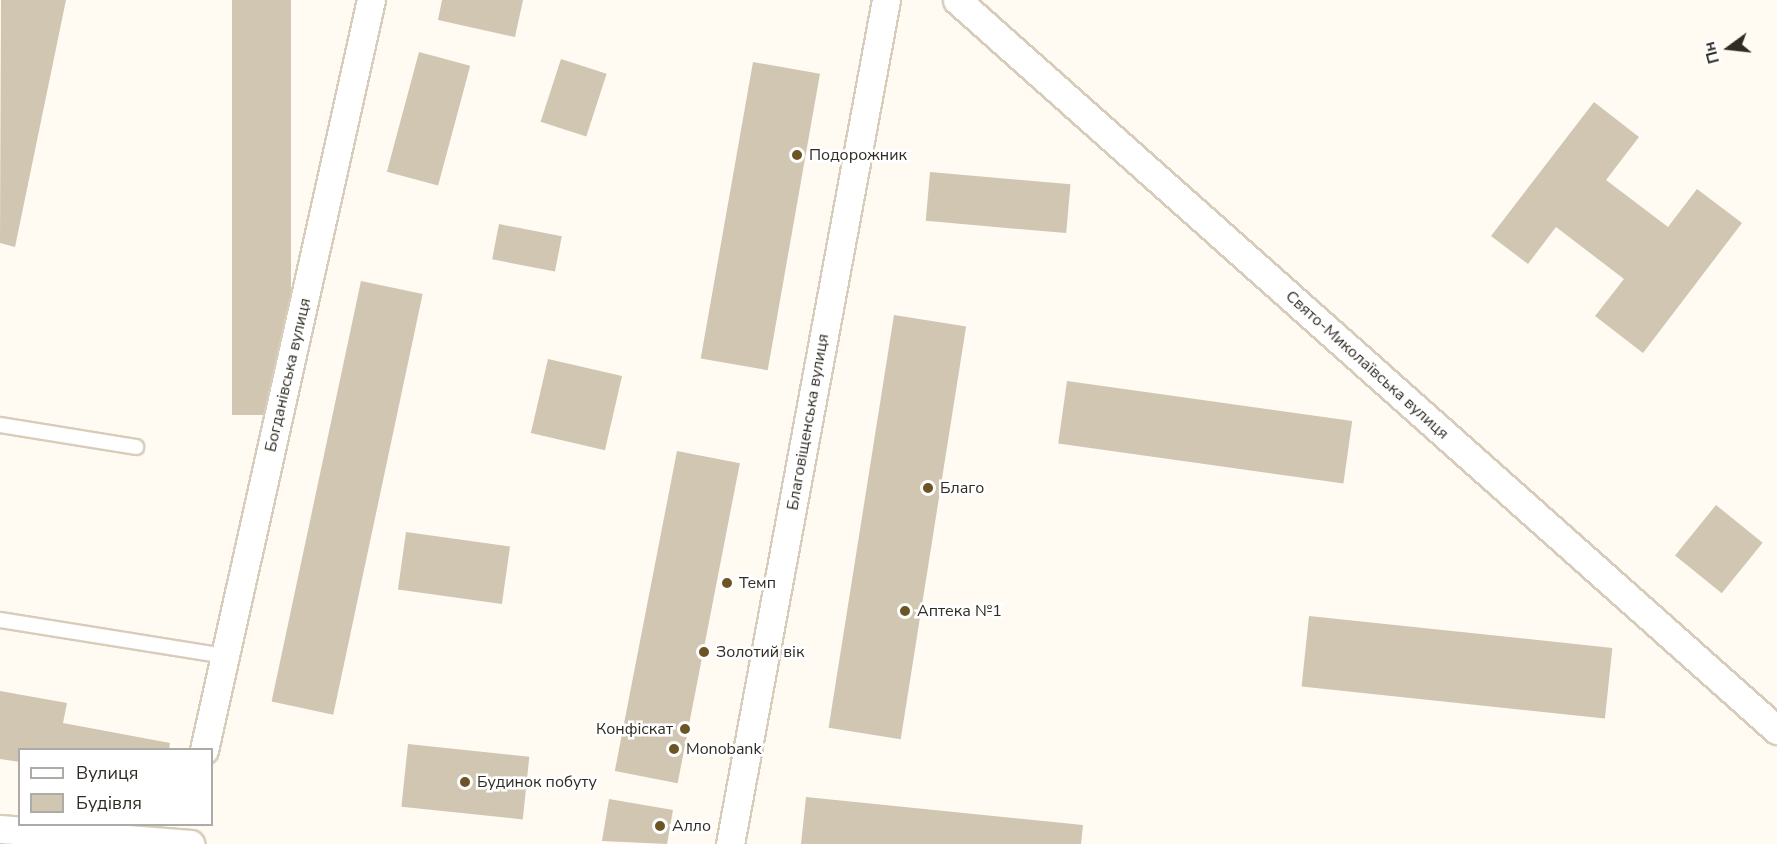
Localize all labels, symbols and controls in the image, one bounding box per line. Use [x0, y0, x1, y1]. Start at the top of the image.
north arrow [1699, 18, 1759, 78]
text: Пн [1698, 39, 1725, 66]
place label: Подорожник [809, 145, 907, 165]
marker: Подорожник [790, 148, 804, 162]
street label: Свято-Миколаївська вулиця [1282, 287, 1452, 443]
street label: Богданівська вулиця [261, 296, 315, 454]
street label: Благовіщенська вулиця [783, 332, 833, 512]
place label: Благо [940, 478, 984, 498]
marker: Благо [921, 481, 935, 495]
place label: Темп [739, 573, 776, 593]
marker: Темп [720, 576, 734, 590]
place label: Аптека №1 [917, 601, 1002, 621]
marker: Аптека №1 [898, 604, 912, 618]
place label: Золотий вік [716, 642, 804, 662]
marker: Золотий вік [697, 645, 711, 659]
place label: Конфіскат [596, 719, 673, 739]
marker: Конфіскат [678, 722, 692, 736]
place label: Monobank [686, 739, 761, 759]
marker: Monobank [667, 742, 681, 756]
legend [18, 748, 213, 826]
text: Вулиця [76, 761, 138, 785]
place label: Будинок побуту [477, 772, 597, 792]
marker: Будинок побуту [458, 775, 472, 789]
text: Будівля [76, 791, 142, 815]
place label: Алло [672, 816, 711, 836]
marker: Алло [653, 819, 667, 833]

